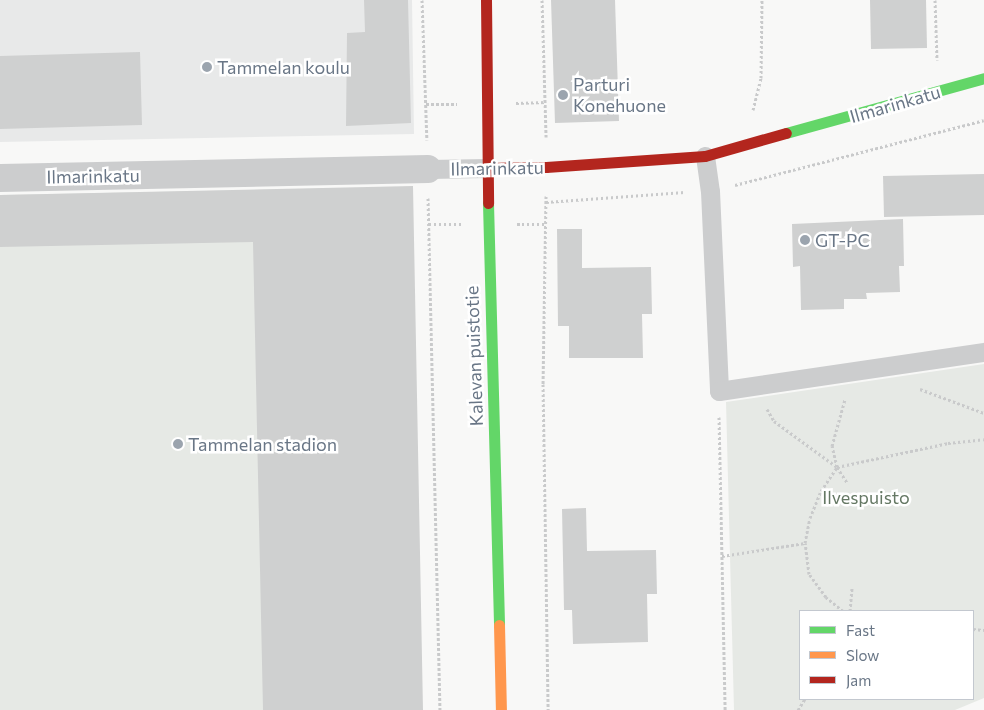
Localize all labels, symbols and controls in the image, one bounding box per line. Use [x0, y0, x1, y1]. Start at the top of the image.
place label: Tammelan koulu [217, 56, 350, 78]
marker: Tammelan koulu [201, 61, 213, 73]
place label: Parturi Konehuone [573, 74, 666, 116]
street label: Ilmarinkatu [847, 81, 943, 127]
marker: Parturi Konehuone [557, 89, 569, 101]
street label: Ilmarinkatu [450, 156, 544, 180]
street label: Ilmarinkatu [46, 164, 140, 188]
place label: GT-PC [815, 229, 870, 251]
marker: GT-PC [799, 234, 811, 246]
street label: Kalevan puistotie [461, 285, 487, 427]
place label: Tammelan stadion [188, 433, 337, 455]
marker: Tammelan stadion [172, 438, 184, 450]
park label: Ilvespuisto [822, 486, 910, 508]
legend [799, 610, 974, 700]
text: Fast [846, 621, 875, 639]
text: Slow [846, 646, 879, 664]
text: Jam [846, 671, 871, 689]

